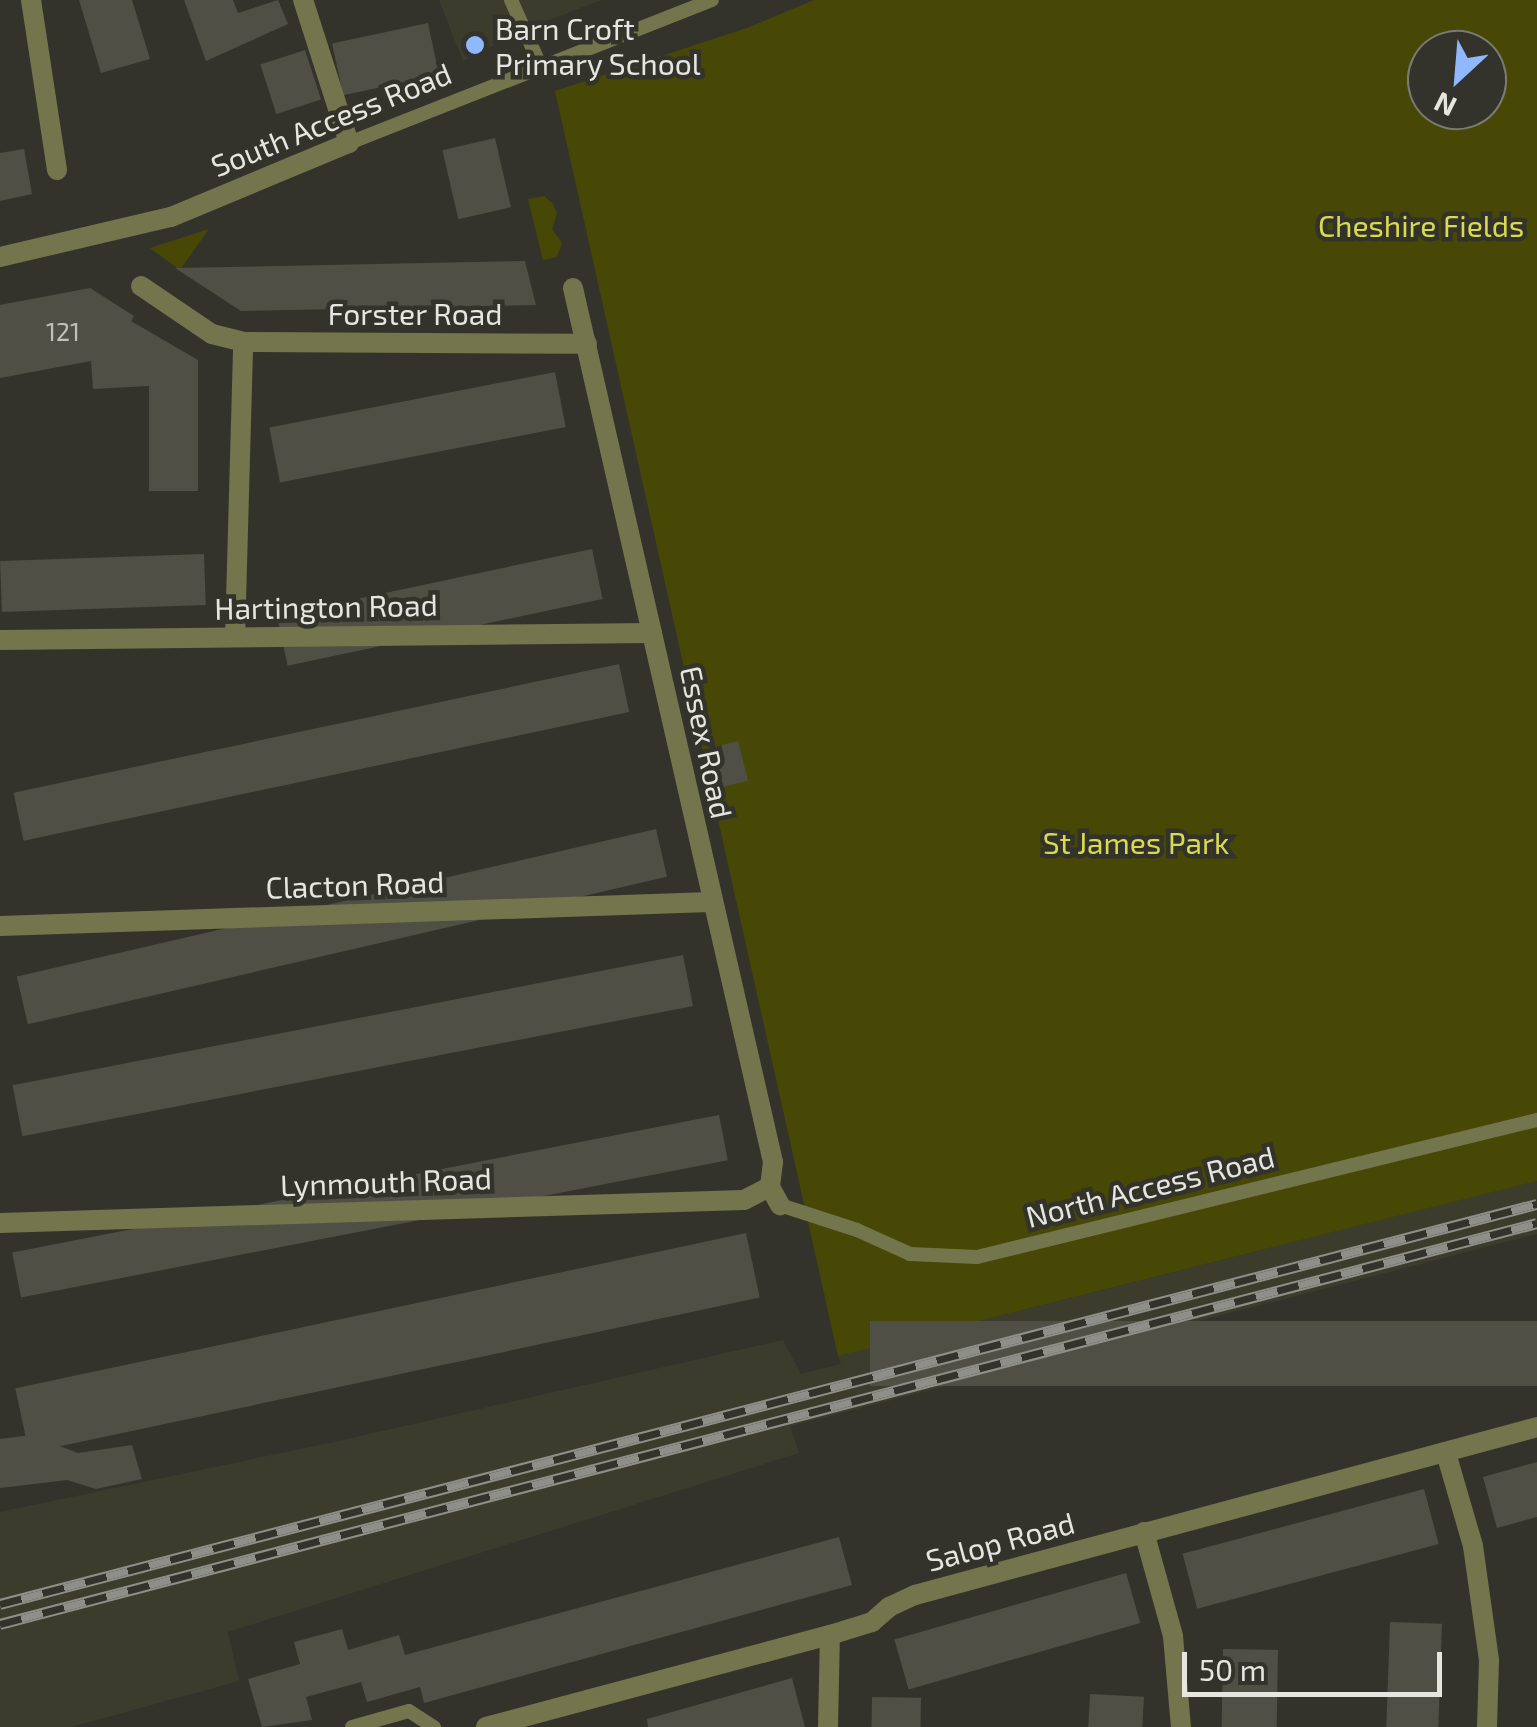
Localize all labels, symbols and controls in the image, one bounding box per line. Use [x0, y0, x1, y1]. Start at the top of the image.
place label: Barn Croft Primary School [495, 10, 701, 80]
north arrow [1407, 30, 1507, 130]
marker: Barn Croft Primary School [464, 34, 486, 56]
street label: South Access Road [205, 54, 457, 184]
text: N [1428, 85, 1461, 125]
park label: Cheshire Fields [1318, 207, 1524, 243]
street label: Forster Road [327, 295, 503, 331]
house number: 121 [46, 316, 80, 346]
street label: Hartington Road [214, 586, 438, 626]
street label: Essex Road [673, 662, 741, 822]
park label: St James Park [1042, 824, 1230, 860]
street label: Clacton Road [265, 863, 445, 905]
street label: North Access Road [1022, 1138, 1278, 1234]
street label: Lynmouth Road [280, 1159, 492, 1203]
street label: Salop Road [922, 1504, 1078, 1578]
scale bar [1187, 1632, 1447, 1694]
text: 50 m [1199, 1651, 1266, 1687]

